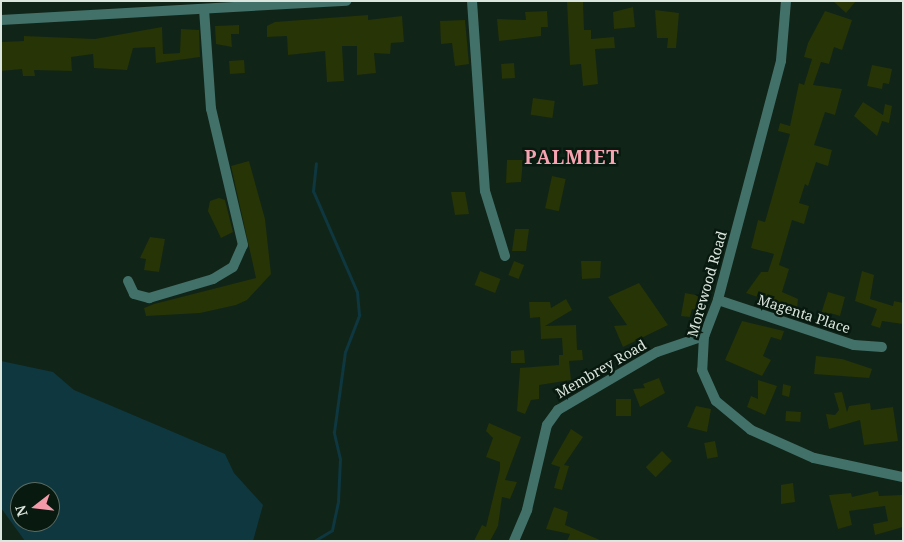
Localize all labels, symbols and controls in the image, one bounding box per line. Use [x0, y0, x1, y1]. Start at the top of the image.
district label: PALMIET [523, 147, 621, 169]
street label: Morewood Road [684, 229, 730, 339]
street label: Magenta Place [755, 291, 853, 337]
street label: Membrey Road [553, 336, 649, 402]
north arrow [10, 482, 60, 532]
text: N [10, 503, 32, 519]

